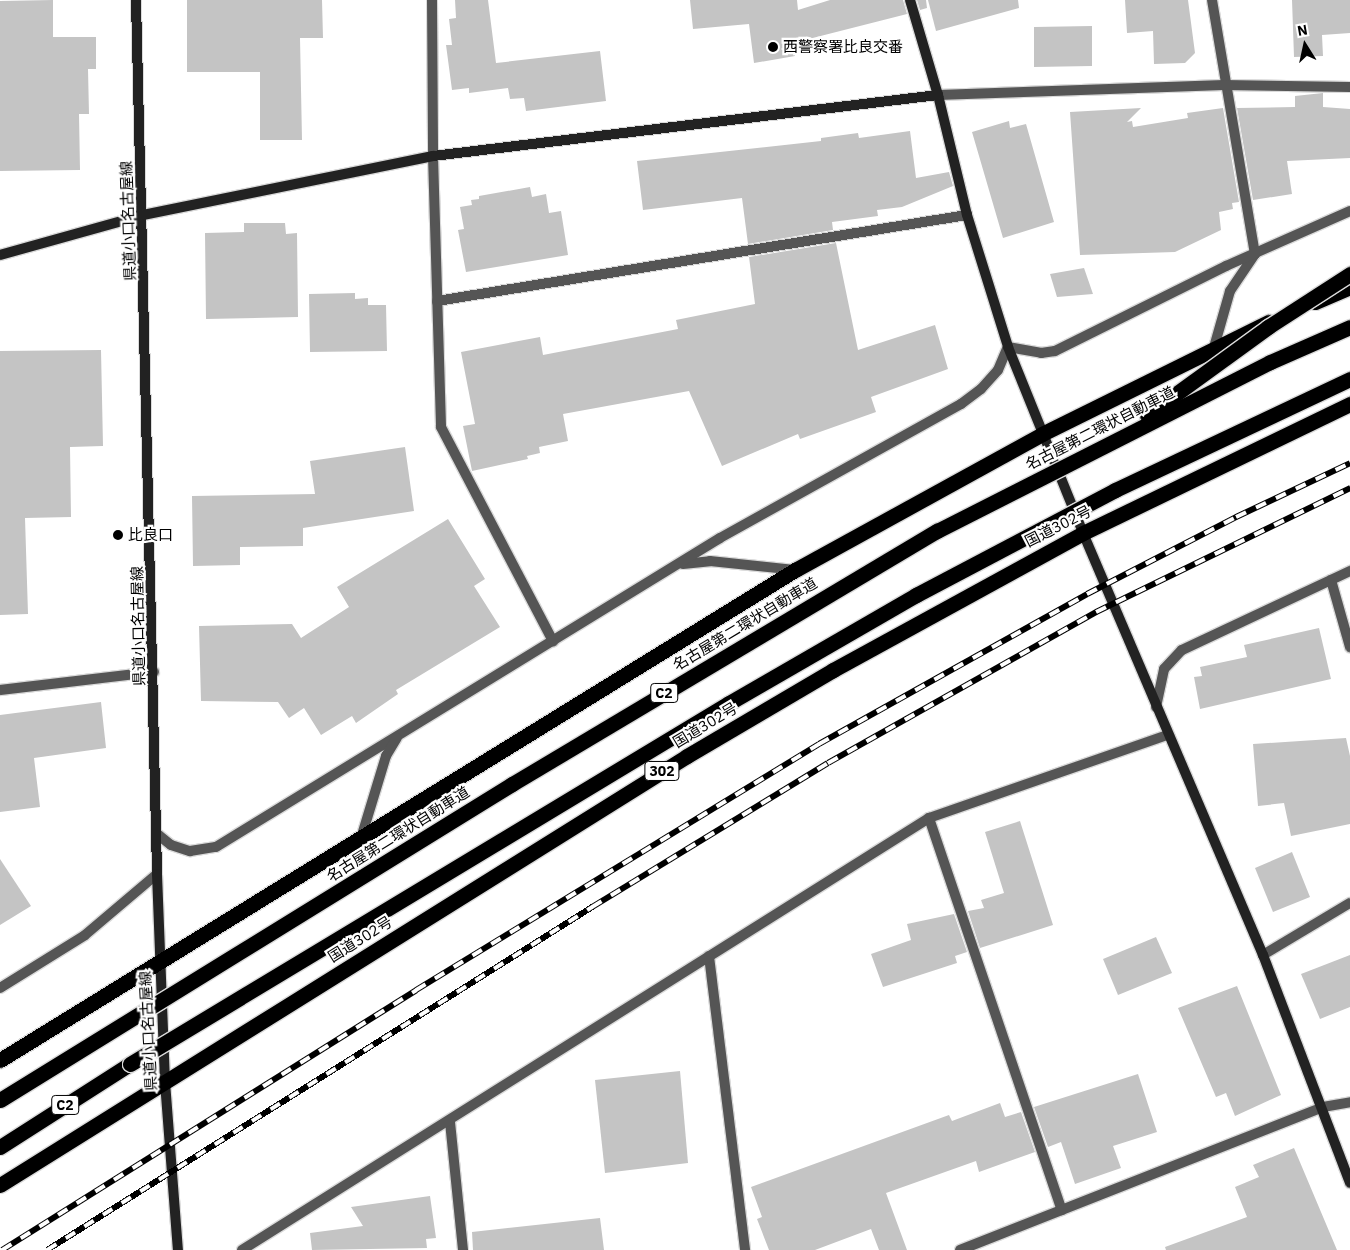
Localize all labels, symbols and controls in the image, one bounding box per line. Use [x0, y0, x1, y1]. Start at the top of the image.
north arrow [1280, 20, 1330, 70]
text: N [1296, 20, 1309, 40]
place label: 西警察署比良交番 [783, 38, 903, 56]
marker: 西警察署比良交番 [767, 41, 779, 53]
street label: 県道小口名古屋線 [117, 161, 139, 281]
street label: 名古屋第二環状自動車道 [1022, 383, 1178, 473]
street label: 国道302号 [1022, 502, 1094, 550]
place label: 比良口 [128, 526, 173, 544]
marker: 比良口 [112, 529, 124, 541]
street label: 県道小口名古屋線 [128, 566, 148, 686]
street label: 名古屋第二環状自動車道 [670, 574, 820, 674]
road number: C2 [649, 681, 679, 704]
street label: 国道302号 [670, 699, 740, 751]
road number: 302 [643, 759, 681, 782]
street label: 名古屋第二環状自動車道 [323, 783, 473, 885]
street label: 国道302号 [325, 912, 395, 966]
street label: 県道小口名古屋線 [136, 971, 160, 1091]
road number: C2 [50, 1094, 80, 1116]

